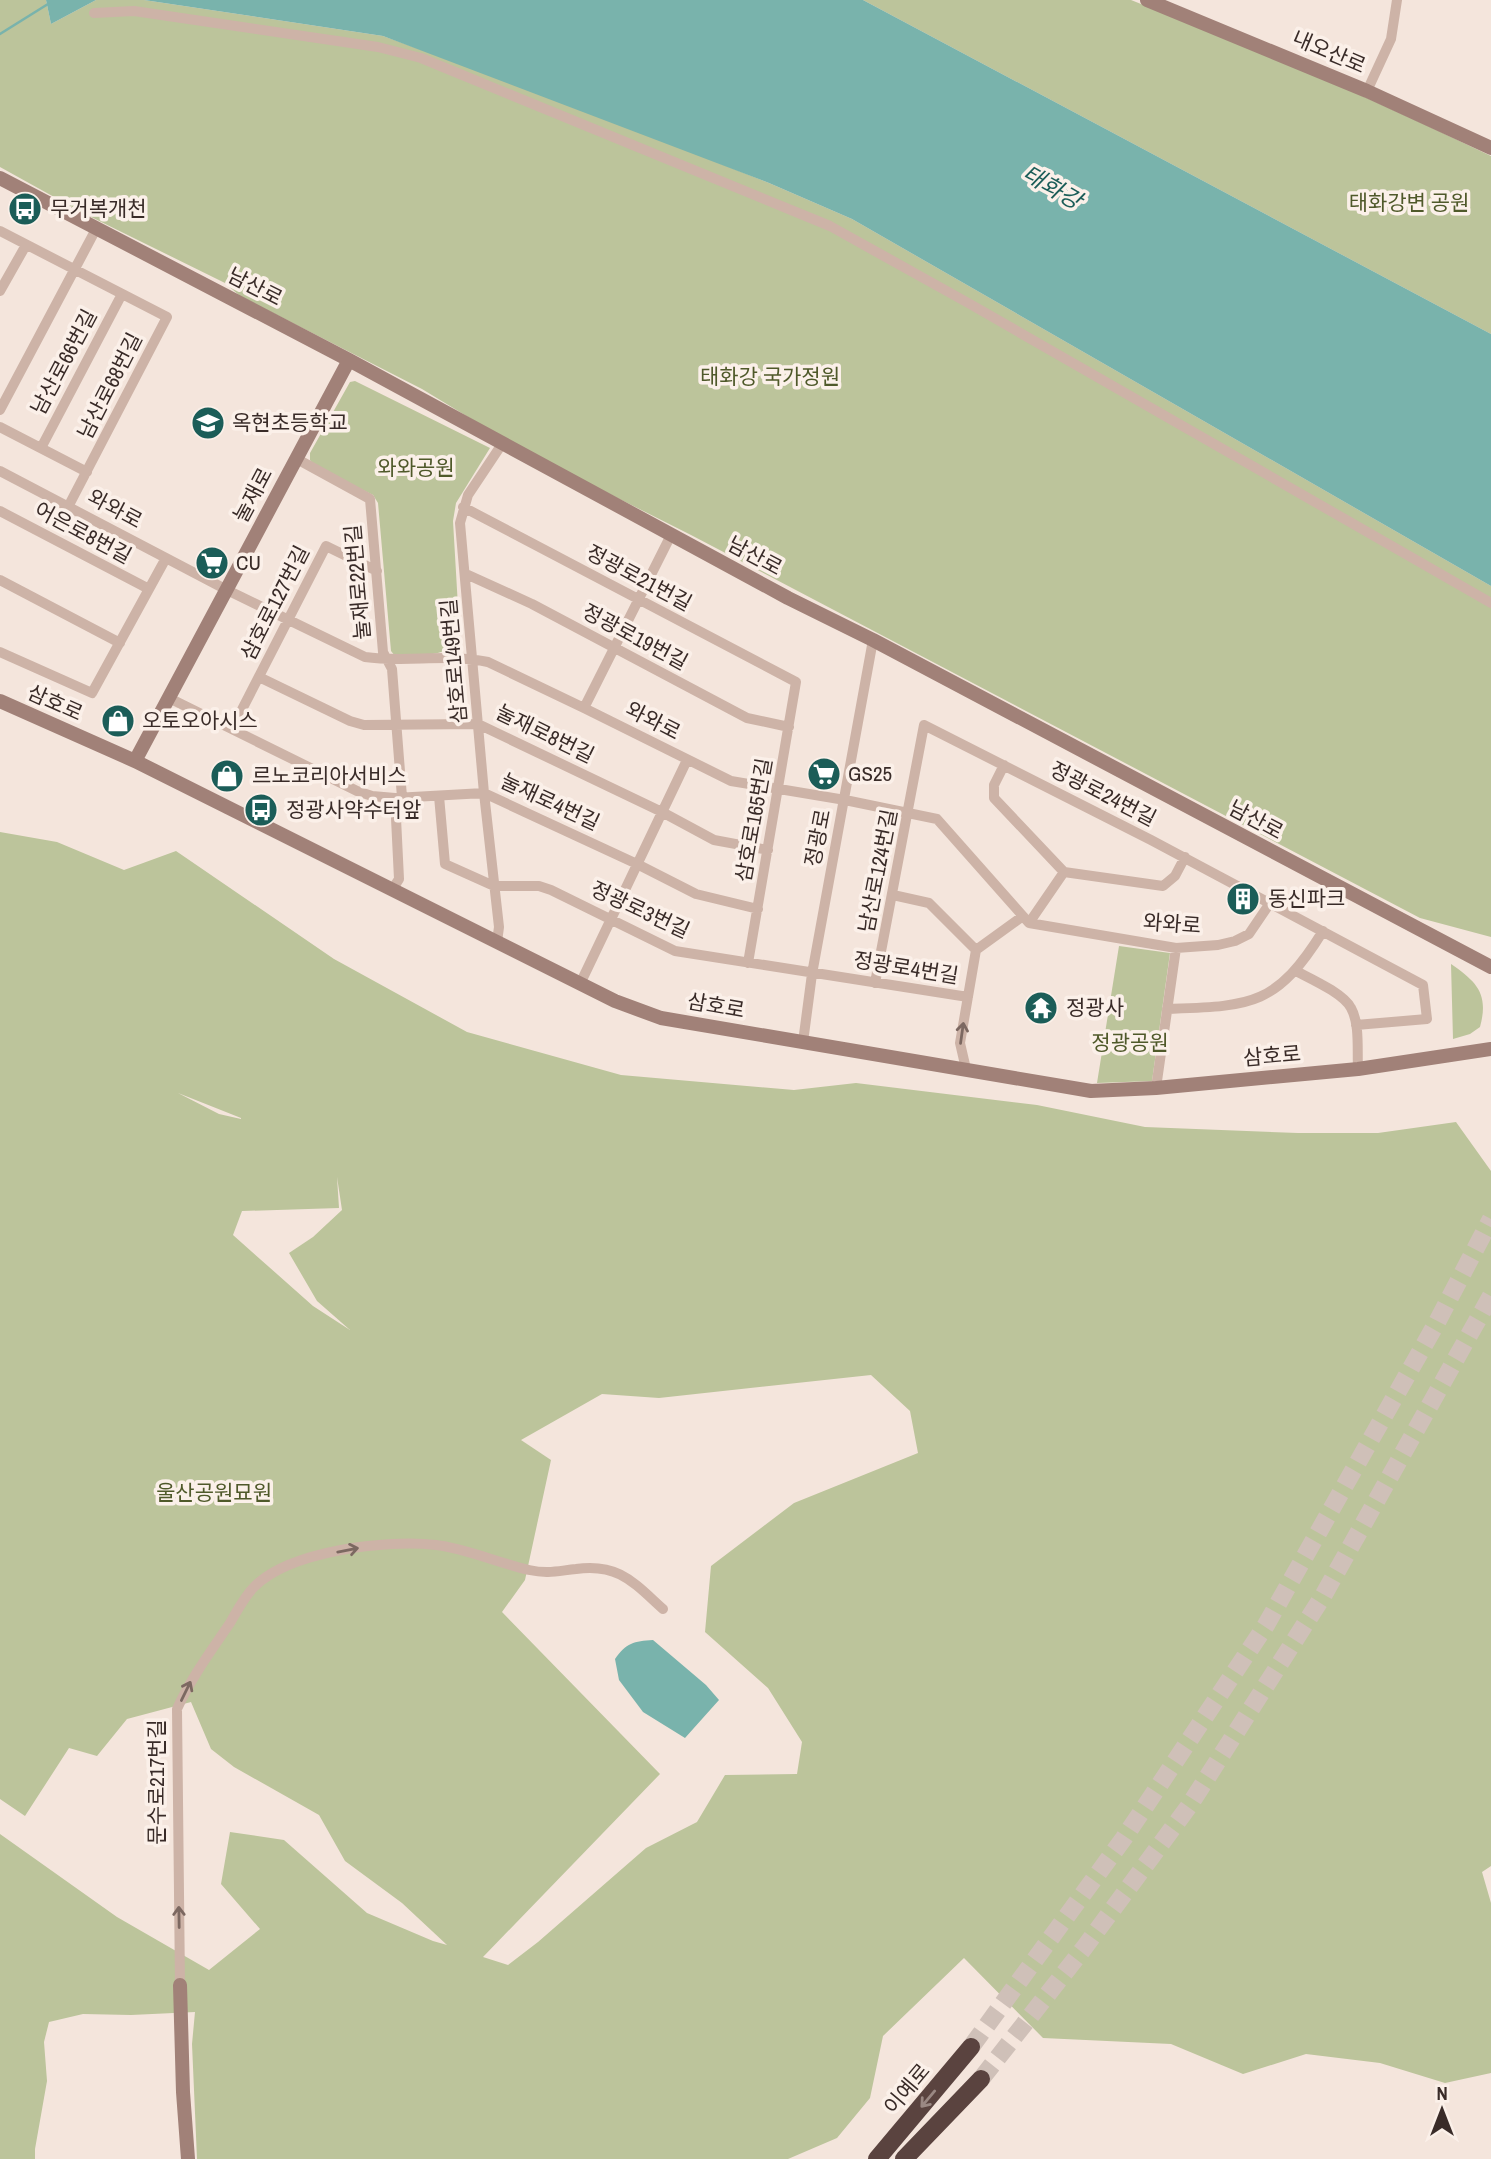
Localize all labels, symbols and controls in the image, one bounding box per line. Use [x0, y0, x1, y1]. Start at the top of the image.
street label: 내오산로 [1288, 23, 1370, 80]
water label: 태화강 [1017, 157, 1090, 217]
park label: 태화강변 공원 [1349, 188, 1469, 217]
bus stop icon: 무거복개천 [6, 190, 44, 228]
place label: 무거복개천 [50, 194, 147, 223]
street label: 남산로 [223, 260, 288, 313]
street label: 남산로66번길 [24, 304, 104, 420]
street label: 남산로68번길 [70, 328, 149, 444]
park label: 태화강 국가정원 [700, 362, 840, 391]
school or university icon: 옥현초등학교 [189, 404, 227, 442]
place label: 옥현초등학교 [232, 408, 348, 437]
park label: 와와공원 [377, 453, 455, 482]
street label: 눌재로 [226, 462, 279, 527]
street label: 와와로 [83, 482, 148, 535]
street label: 어은로8번길 [30, 495, 137, 570]
street label: 눌재로22번길 [338, 523, 377, 641]
street label: 남산로 [723, 529, 788, 582]
street label: 정광로21번길 [581, 538, 697, 618]
street label: 삼호로127번길 [233, 540, 316, 665]
supermarket icon: CU [193, 544, 231, 582]
place label: CU [236, 548, 261, 577]
street label: 삼호로149번길 [434, 597, 473, 725]
street label: 정광로19번길 [577, 597, 693, 677]
street label: 삼호로 [23, 678, 88, 728]
street label: 와와로 [621, 694, 686, 747]
street label: 눌재로8번길 [491, 697, 599, 770]
shop icon: 오토오아시스 [99, 702, 137, 740]
place label: 오토오아시스 [142, 706, 258, 735]
street label: 정광로24번길 [1045, 754, 1161, 833]
supermarket icon: GS25 [805, 755, 843, 793]
street label: 삼호로165번길 [728, 756, 779, 884]
shop icon: 르노코리아서비스 [208, 757, 246, 795]
place label: GS25 [848, 759, 892, 788]
place label: 르노코리아서비스 [252, 761, 407, 790]
street label: 눌재로4번길 [496, 766, 604, 837]
bus stop icon: 정광사약수터앞 [242, 791, 280, 829]
street label: 남산로 [1224, 793, 1289, 846]
place label: 정광사약수터앞 [286, 795, 421, 824]
street label: 정광로 [798, 807, 837, 869]
street label: 남산로124번길 [851, 807, 904, 935]
street label: 정광로3번길 [586, 874, 694, 945]
building icon: 동신파크 [1224, 880, 1262, 918]
place label: 동신파크 [1268, 884, 1345, 913]
street label: 와와로 [1142, 907, 1202, 940]
street label: 정광로4번길 [851, 945, 961, 990]
street label: 삼호로 [685, 986, 747, 1025]
temple icon: 정광사 [1022, 989, 1060, 1027]
place label: 정광사 [1066, 993, 1124, 1022]
one-way arrow [956, 1023, 969, 1045]
park label: 정광공원 [1091, 1028, 1169, 1057]
street label: 삼호로 [1242, 1039, 1302, 1072]
park label: 울산공원묘원 [156, 1478, 272, 1507]
one-way arrow [336, 1542, 359, 1556]
one-way arrow [180, 1681, 193, 1702]
street label: 문수로217번길 [142, 1719, 171, 1845]
one-way arrow [172, 1905, 186, 1928]
street label: 이예로 [877, 2057, 936, 2120]
north arrow [1407, 2075, 1477, 2145]
text: N [1436, 2080, 1448, 2106]
one-way arrow [920, 2090, 936, 2108]

